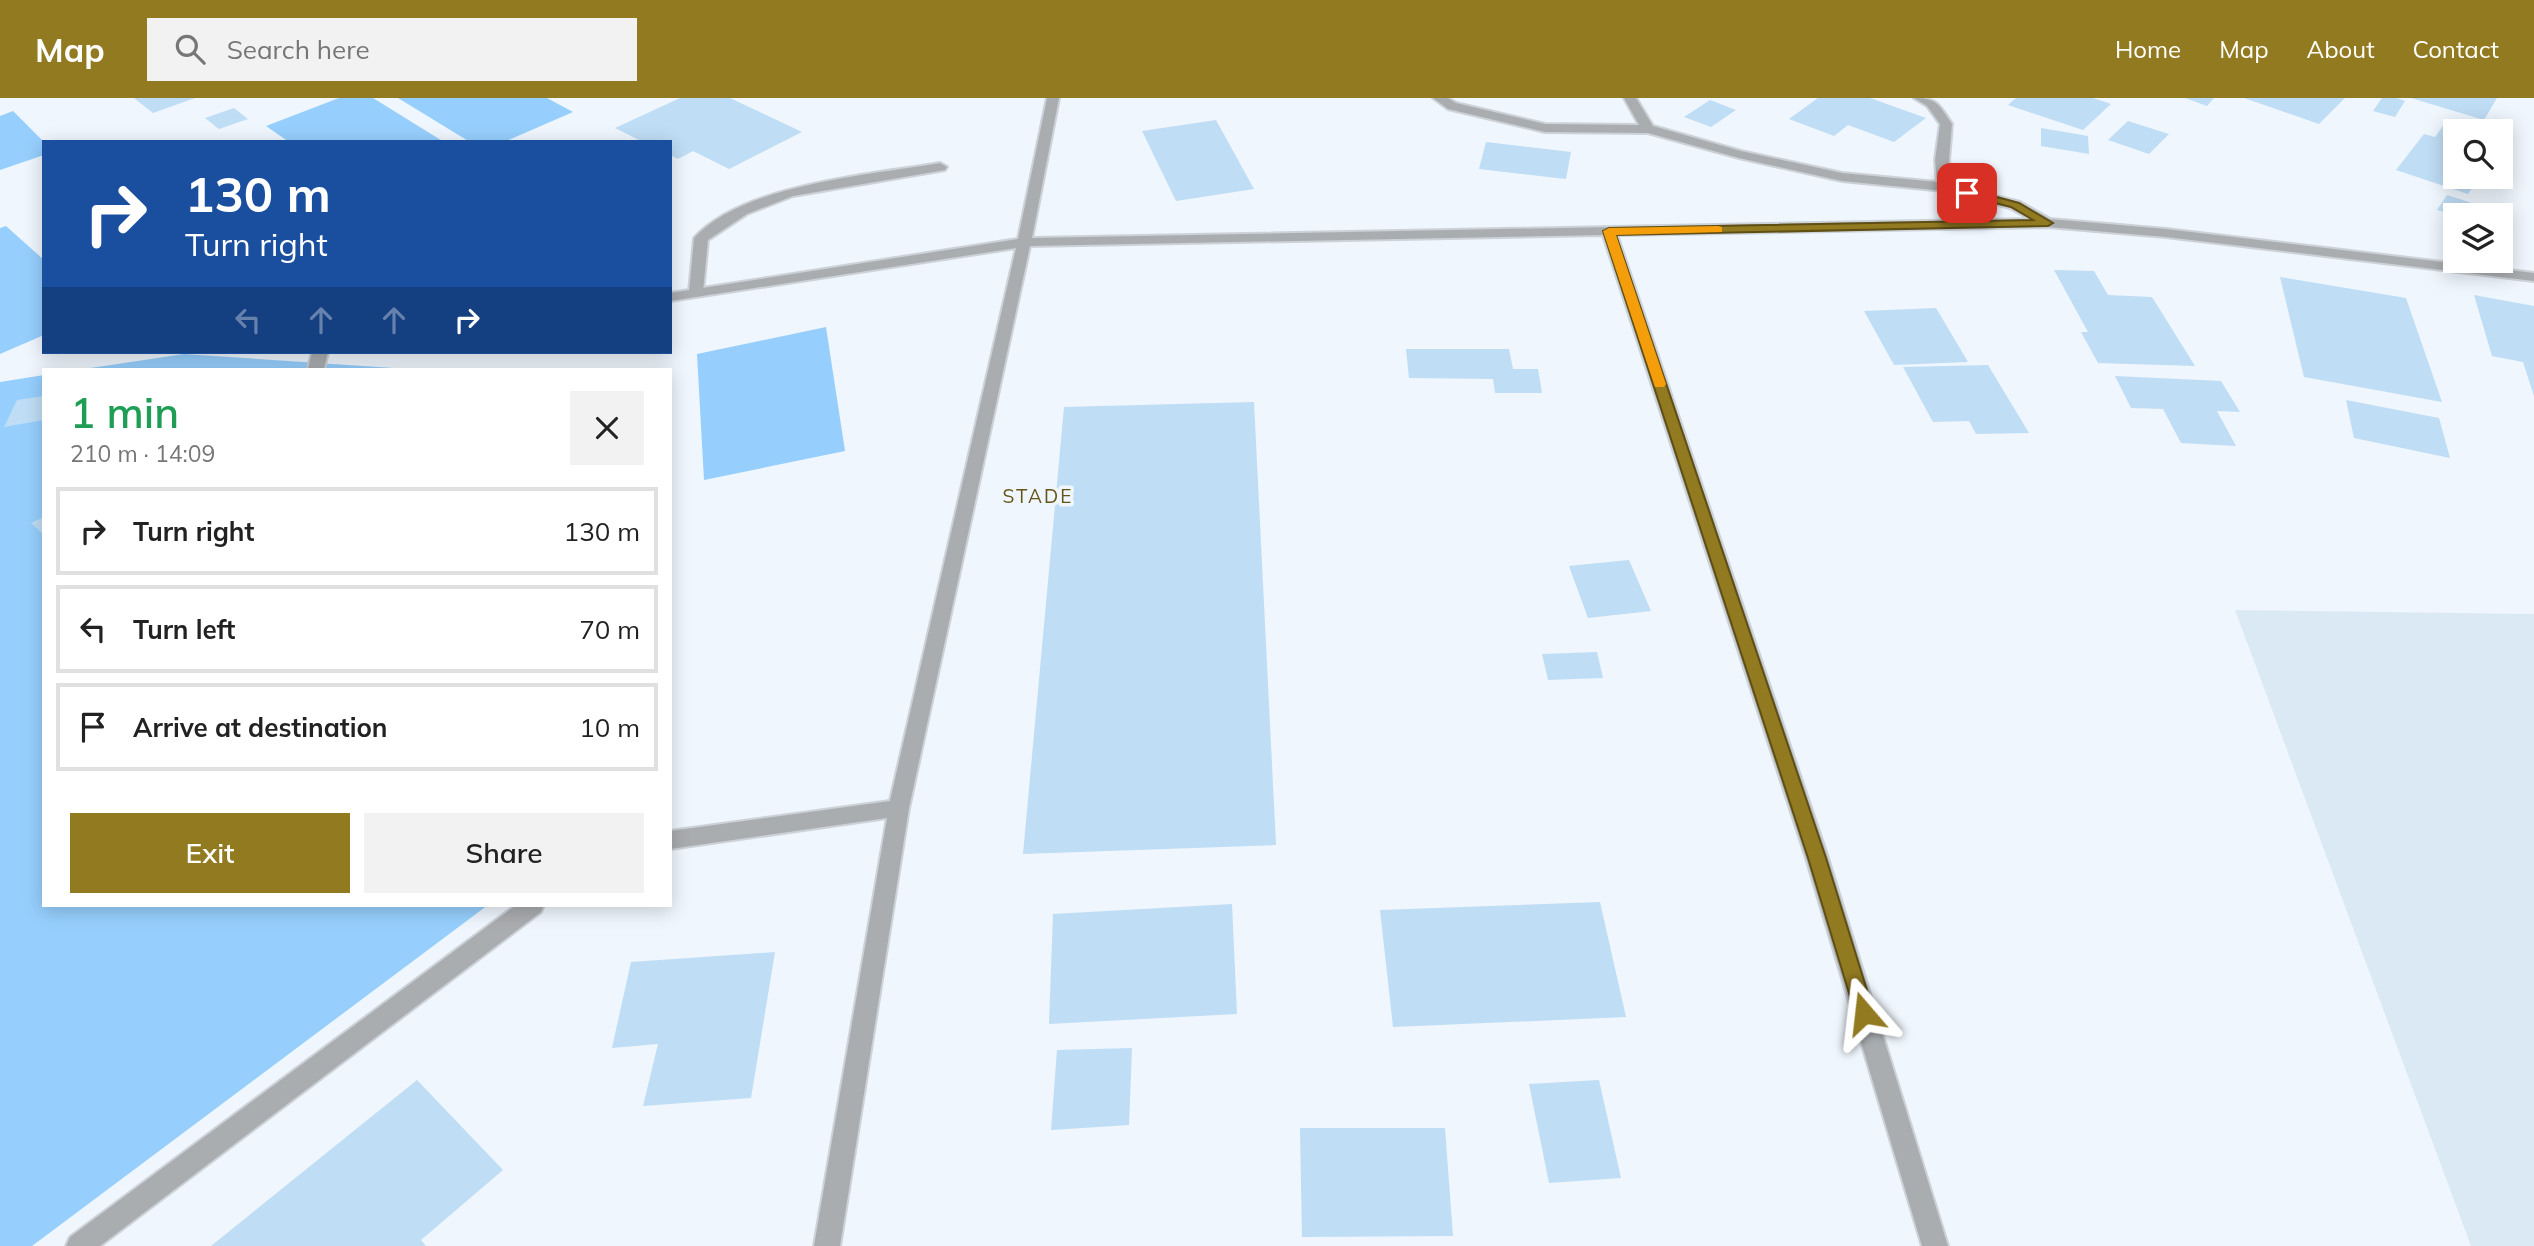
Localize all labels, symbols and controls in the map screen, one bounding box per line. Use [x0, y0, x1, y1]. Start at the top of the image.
search box [147, 18, 637, 81]
text: Map [35, 29, 105, 70]
icon: search [171, 30, 209, 68]
text: Search here [227, 33, 370, 66]
text: Home [2115, 34, 2181, 64]
text: Map [2219, 34, 2269, 64]
text: About [2307, 34, 2375, 64]
text: Contact [2413, 34, 2499, 64]
map controls [2443, 119, 2513, 273]
button: search [2443, 119, 2513, 189]
text: 130 m [185, 163, 331, 224]
pin [1937, 163, 1997, 223]
icon: right [70, 168, 161, 259]
icon: arrive [1948, 174, 1986, 212]
button: layers [2443, 203, 2513, 273]
text: Turn right [185, 224, 328, 264]
icon: left [229, 301, 267, 339]
icon: ahead [302, 301, 340, 339]
icon: ahead [375, 301, 413, 339]
icon: right [448, 301, 486, 339]
text: 1 min [70, 386, 179, 439]
button: close [570, 391, 644, 465]
text: 210 m · 14:09 [70, 439, 215, 468]
district label: STADE [1003, 484, 1073, 508]
icon: right [74, 512, 112, 550]
text: Turn right [133, 515, 254, 548]
text: 130 m [564, 515, 640, 548]
icon: left [74, 610, 112, 648]
text: Turn left [133, 613, 235, 646]
text: 70 m [579, 613, 640, 646]
icon: arrive [74, 708, 112, 746]
text: Arrive at destination [133, 711, 388, 744]
text: 10 m [579, 711, 640, 744]
button: Exit [70, 813, 350, 893]
button: Share [364, 813, 644, 893]
position arrow [1827, 976, 1901, 1050]

